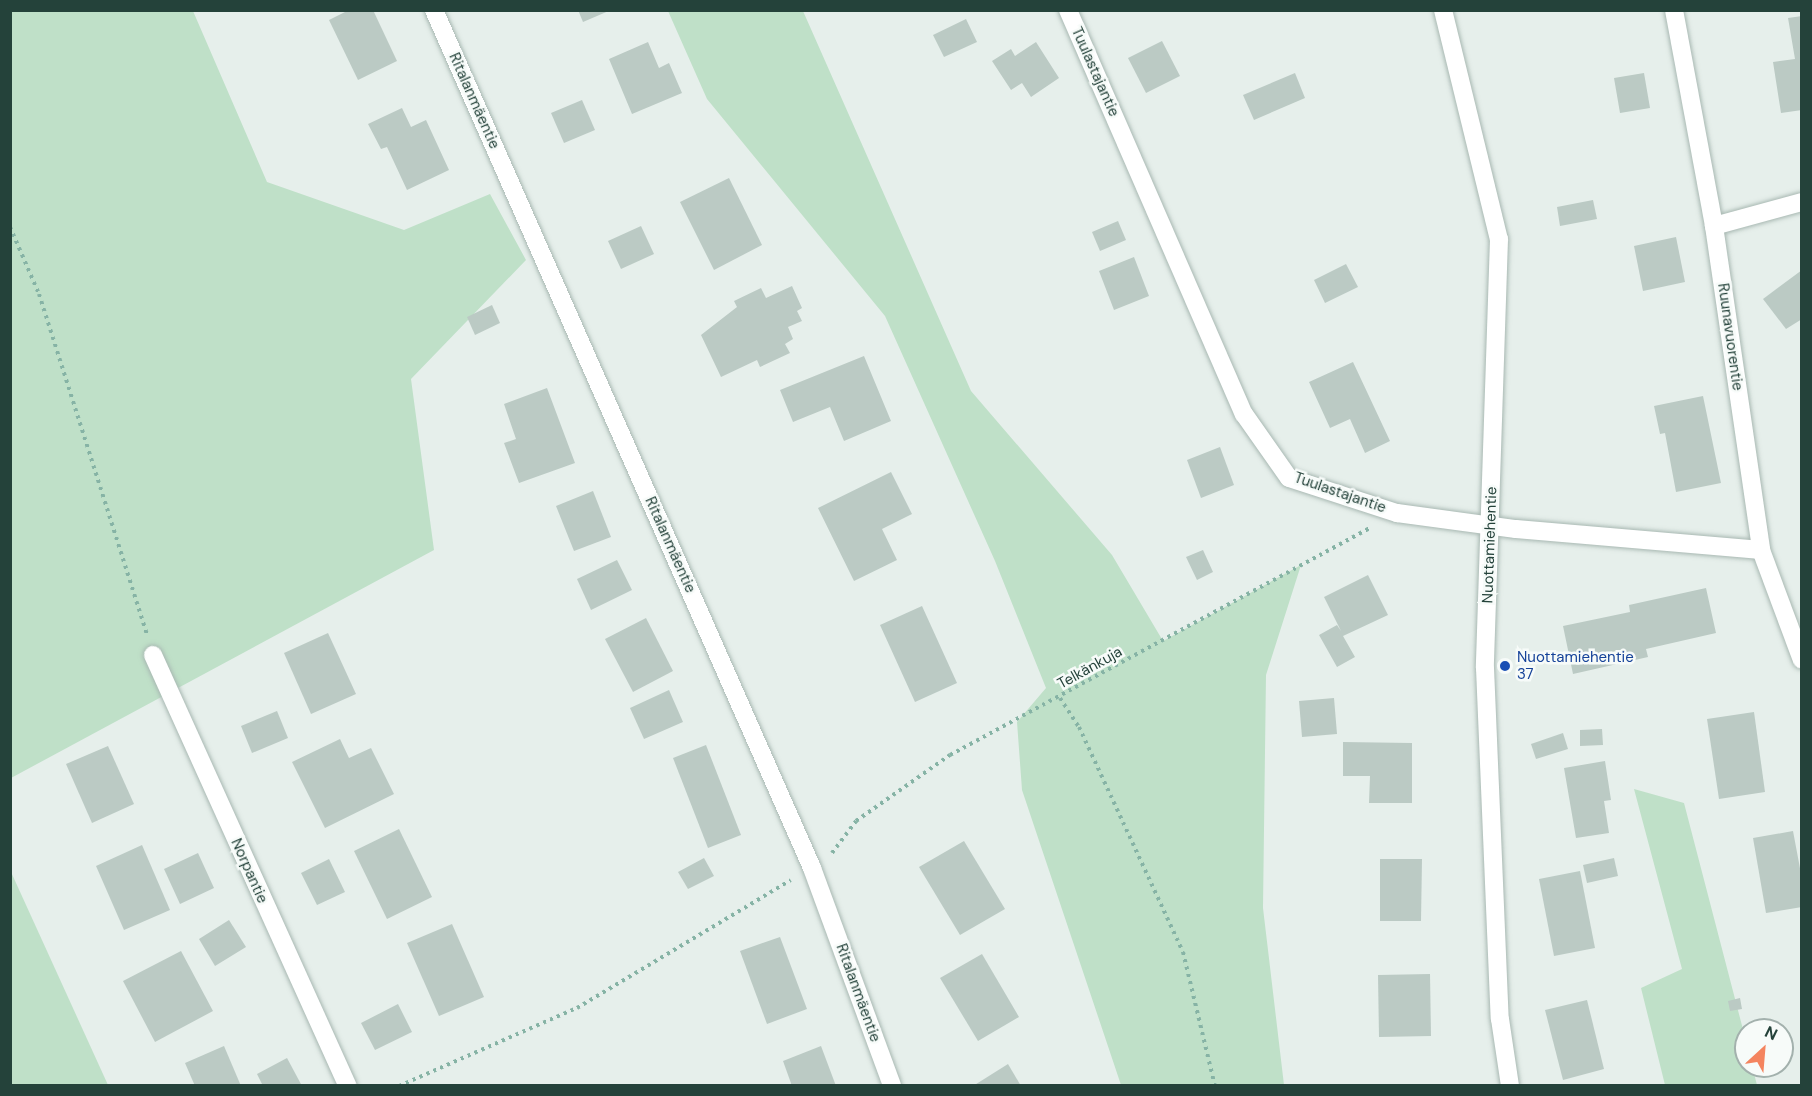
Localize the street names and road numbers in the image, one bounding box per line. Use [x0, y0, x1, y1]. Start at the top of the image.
street label: Tuulastajantie [1067, 24, 1123, 120]
street label: Ritalanmäentie [445, 50, 503, 152]
street label: Ruunavuorentie [1714, 282, 1746, 392]
street label: Tuulastajantie [1292, 469, 1388, 517]
street label: Nuottamiehentie [1479, 486, 1501, 604]
street label: Ritalanmäentie [641, 494, 699, 596]
street label: Telkänkuja [1055, 643, 1125, 693]
street label: Norpantie [227, 836, 271, 906]
street label: Ritalanmäentie [832, 941, 884, 1045]

